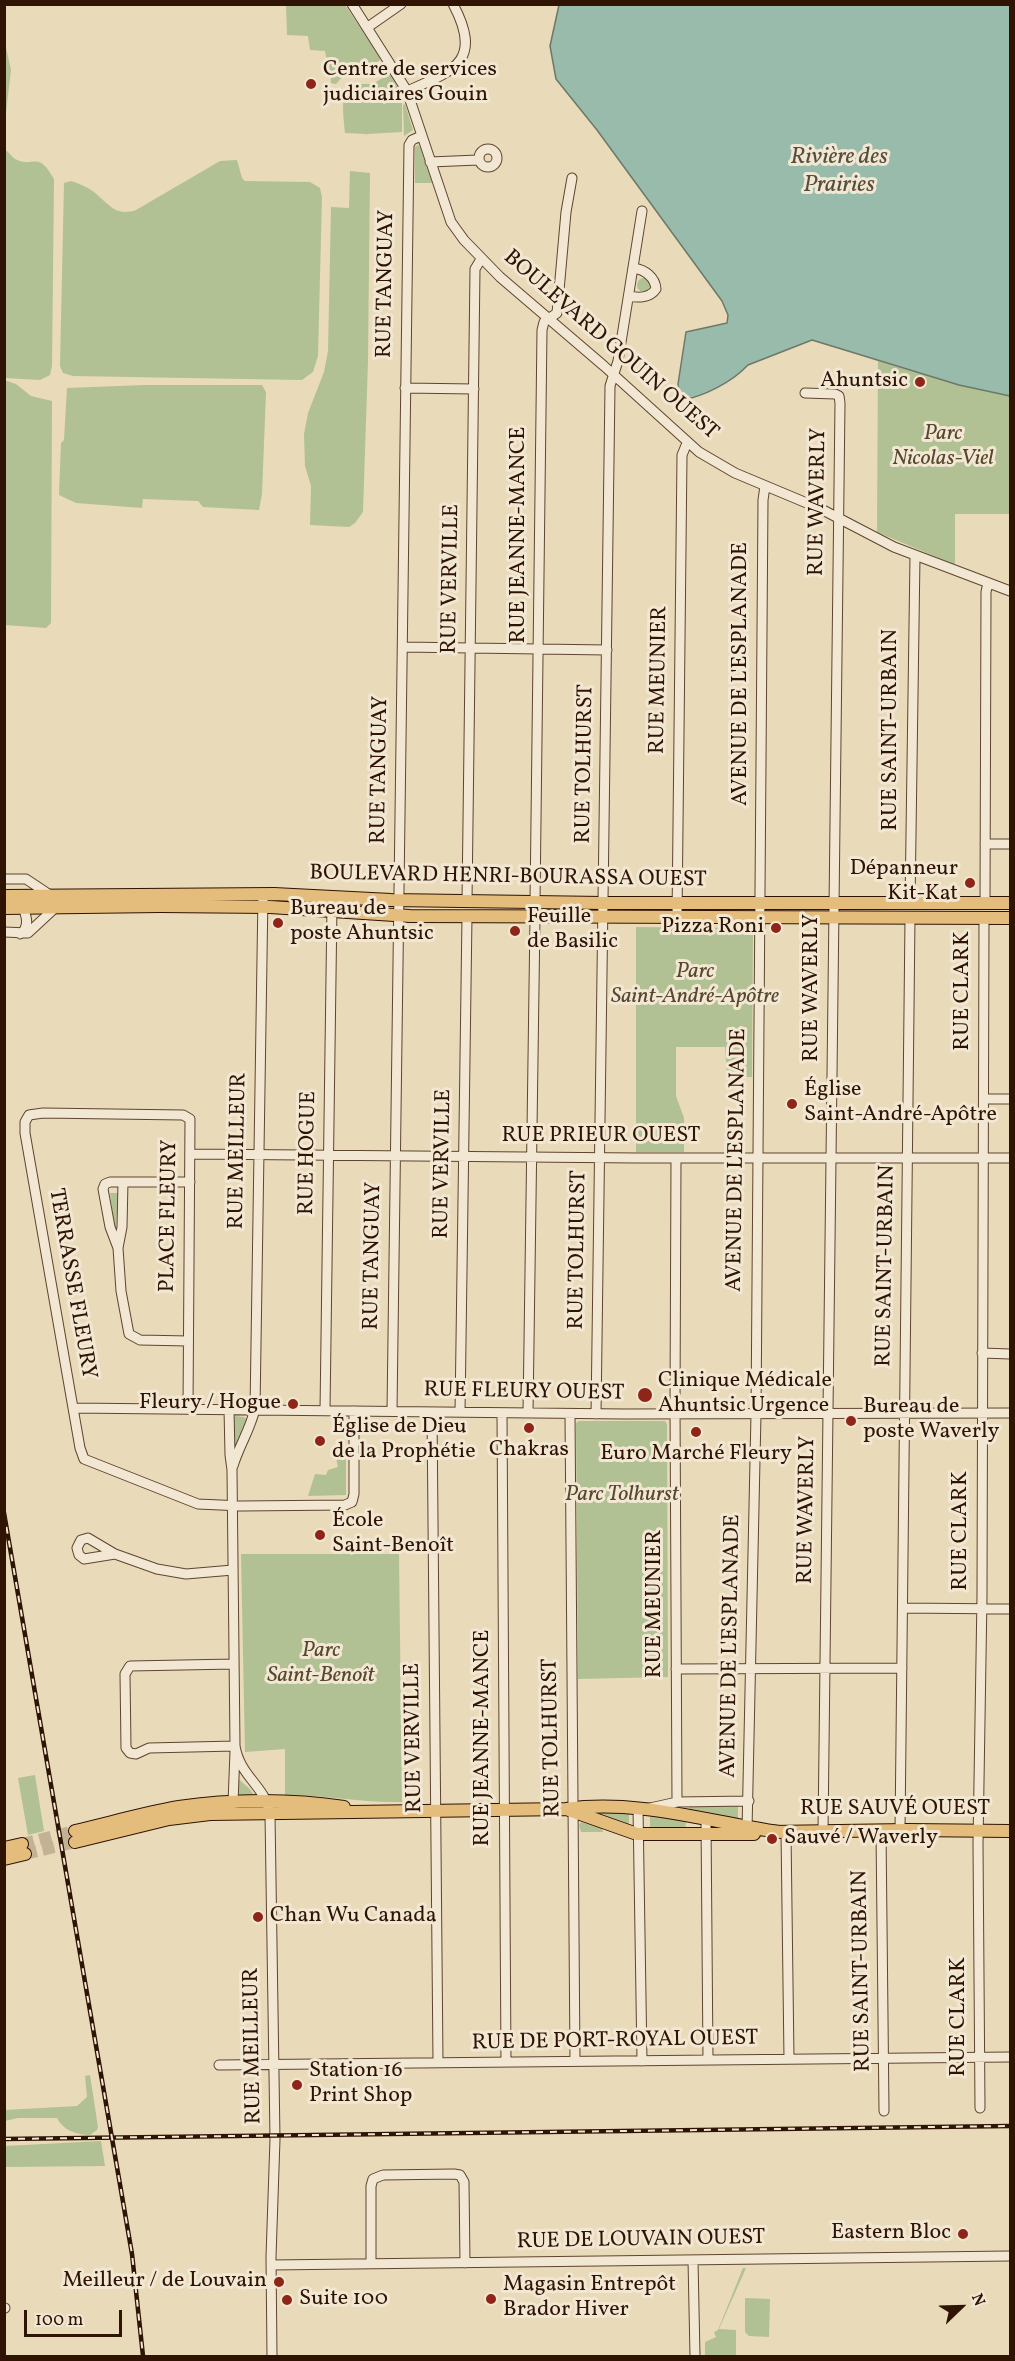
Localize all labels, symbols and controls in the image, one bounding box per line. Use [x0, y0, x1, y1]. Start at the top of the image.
place label: Centre de services judiciaires Gouin [323, 58, 497, 110]
marker: Centre de services judiciaires Gouin [304, 77, 318, 91]
water label: Rivière des Prairies [790, 145, 888, 201]
street label: RUE TANGUAY [373, 210, 401, 358]
street label: BOULEVARD GOUIN OUEST [497, 245, 723, 447]
place label: Ahuntsic [820, 369, 908, 395]
marker: Ahuntsic [913, 375, 927, 389]
park label: Parc Nicolas-Viel [892, 422, 994, 474]
street label: RUE JEANNE-MANCE [507, 426, 533, 644]
street label: RUE WAVERLY [805, 428, 833, 576]
street label: RUE VERVILLE [437, 504, 467, 654]
street label: AVENUE DE L'ESPLANADE [729, 542, 755, 806]
street label: RUE MEUNIER [646, 606, 674, 754]
street label: RUE SAINT-URBAIN [879, 629, 905, 831]
street label: RUE TOLHURST [571, 684, 601, 844]
street label: RUE TANGUAY [367, 696, 395, 844]
place label: Dépanneur Kit-Kat [850, 857, 958, 908]
street label: BOULEVARD HENRI-BOURASSA OUEST [309, 861, 707, 895]
marker: Dépanneur Kit-Kat [963, 876, 977, 890]
place label: Bureau de poste Ahuntsic [290, 897, 434, 948]
place label: Feuille de Basilic [527, 905, 618, 956]
street label: RUE WAVERLY [800, 914, 826, 1062]
place label: Pizza Roni [661, 915, 764, 941]
marker: Bureau de poste Ahuntsic [271, 916, 285, 930]
marker: Pizza Roni [769, 921, 783, 935]
marker: Feuille de Basilic [508, 924, 522, 938]
street label: RUE CLARK [951, 931, 977, 1051]
park label: Parc Saint-André-Apôtre [611, 960, 779, 1011]
street label: AVENUE DE L'ESPLANADE [722, 1028, 754, 1292]
street label: RUE MEILLEUR [224, 1072, 254, 1230]
place label: Église Saint-André-Apôtre [804, 1078, 997, 1130]
street label: RUE VERVILLE [429, 1089, 459, 1239]
street label: RUE HOGUE [295, 1091, 323, 1215]
marker: Église Saint-André-Apôtre [785, 1097, 799, 1111]
street label: RUE PRIEUR OUEST [502, 1124, 700, 1150]
street label: PLACE FLEURY [155, 1139, 185, 1293]
street label: RUE SAINT-URBAIN [872, 1165, 902, 1367]
street label: RUE TOLHURST [564, 1170, 594, 1330]
street label: RUE TANGUAY [360, 1182, 388, 1330]
street label: TERRASSE FLEURY [41, 1186, 101, 1382]
place label: Clinique Médicale Ahuntsic Urgence [658, 1369, 832, 1420]
street label: RUE FLEURY OUEST [423, 1378, 625, 1408]
marker: Clinique Médicale Ahuntsic Urgence [636, 1386, 654, 1404]
place label: Fleury / Hogue [139, 1391, 281, 1417]
place label: Bureau de poste Waverly [863, 1395, 999, 1446]
marker: Fleury / Hogue [286, 1397, 300, 1411]
marker: Bureau de poste Waverly [844, 1414, 858, 1428]
place label: Église de Dieu de la Prophétie [332, 1415, 476, 1466]
marker: Chakras [522, 1421, 536, 1435]
marker: Euro Marché Fleury [689, 1425, 703, 1439]
marker: Église de Dieu de la Prophétie [313, 1434, 327, 1448]
street label: RUE WAVERLY [794, 1436, 822, 1584]
place label: Chakras [489, 1438, 569, 1464]
place label: Euro Marché Fleury [600, 1442, 792, 1468]
street label: RUE CLARK [949, 1471, 975, 1591]
park label: Parc Tolhurst [565, 1483, 679, 1509]
place label: École Saint-Benoît [332, 1509, 454, 1560]
street label: AVENUE DE L'ESPLANADE [716, 1514, 748, 1778]
marker: École Saint-Benoît [313, 1528, 327, 1542]
street label: RUE MEUNIER [643, 1530, 669, 1678]
street label: RUE JEANNE-MANCE [471, 1629, 497, 1847]
park label: Parc Saint-Benoît [267, 1639, 375, 1690]
street label: RUE TOLHURST [538, 1658, 568, 1818]
street label: RUE VERVILLE [400, 1663, 430, 1813]
street label: RUE SAUVÉ OUEST [800, 1797, 990, 1823]
place label: Sauvé / Waverly [784, 1826, 938, 1852]
marker: Sauvé / Waverly [765, 1832, 779, 1846]
street label: RUE SAINT-URBAIN [848, 1870, 878, 2072]
place label: Chan Wu Canada [270, 1904, 437, 1930]
marker: Chan Wu Canada [251, 1910, 265, 1924]
street label: RUE CLARK [947, 1957, 973, 2077]
street label: RUE MEILLEUR [239, 1967, 269, 2125]
street label: RUE DE PORT-ROYAL OUEST [472, 2026, 758, 2058]
place label: Station 16 Print Shop [309, 2059, 412, 2110]
marker: Station 16 Print Shop [290, 2078, 304, 2092]
place label: Eastern Bloc [831, 2221, 951, 2247]
street label: RUE DE LOUVAIN OUEST [516, 2226, 766, 2256]
marker: Eastern Bloc [956, 2227, 970, 2241]
place label: Meilleur / de Louvain [63, 2269, 267, 2295]
place label: Magasin Entrepôt Brador Hiver [503, 2273, 676, 2324]
marker: Meilleur / de Louvain [272, 2275, 286, 2289]
north arrow [931, 2277, 991, 2337]
place label: Suite 100 [299, 2287, 388, 2313]
text: N [965, 2290, 990, 2310]
marker: Magasin Entrepôt Brador Hiver [484, 2292, 498, 2306]
marker: Suite 100 [280, 2293, 294, 2307]
scale bar [27, 2298, 124, 2336]
text: 100 m [35, 2308, 84, 2333]

